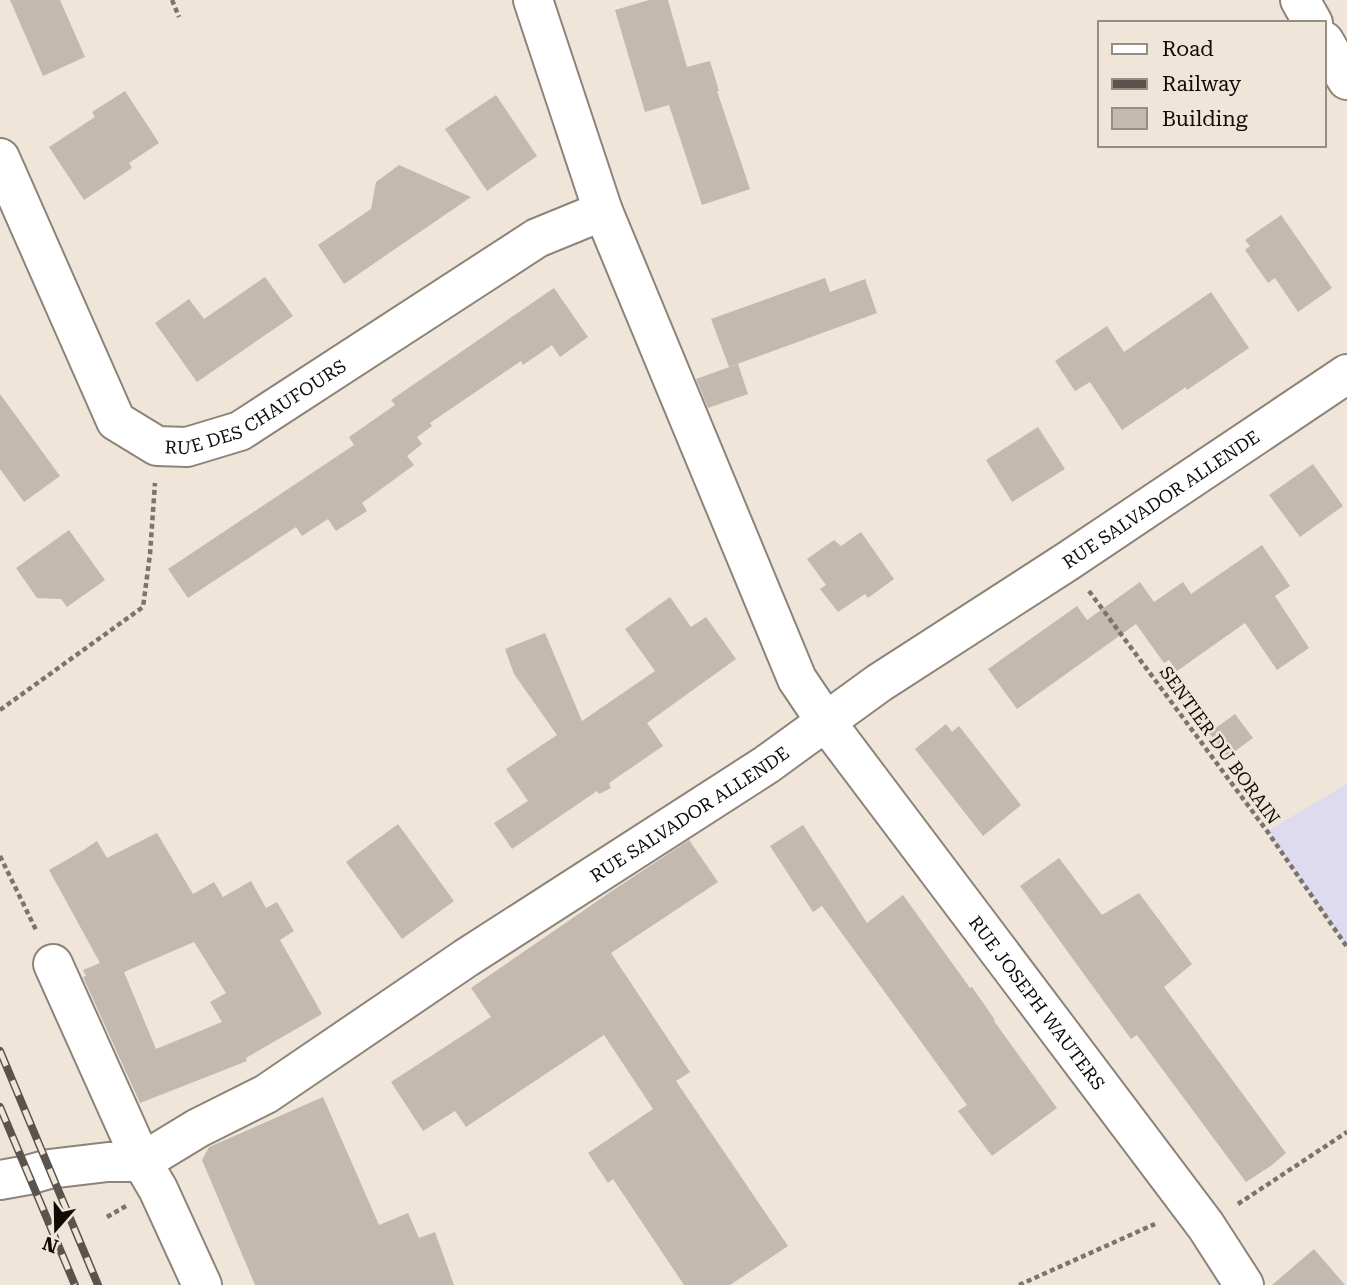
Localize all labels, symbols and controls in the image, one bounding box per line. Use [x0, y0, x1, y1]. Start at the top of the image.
legend [1098, 21, 1326, 147]
text: Road [1162, 37, 1214, 61]
text: Railway [1162, 72, 1242, 96]
text: Building [1162, 107, 1248, 131]
street label: RUE DES CHAUFOURS [164, 355, 350, 458]
street label: RUE SALVADOR ALLENDE [1058, 425, 1263, 572]
street label: SENTIER DU BORAIN [1156, 662, 1284, 828]
street label: RUE SALVADOR ALLENDE [586, 742, 793, 886]
street label: RUE JOSEPH WAUTERS [965, 911, 1110, 1093]
north arrow [21, 1194, 91, 1264]
text: N [39, 1231, 61, 1258]

